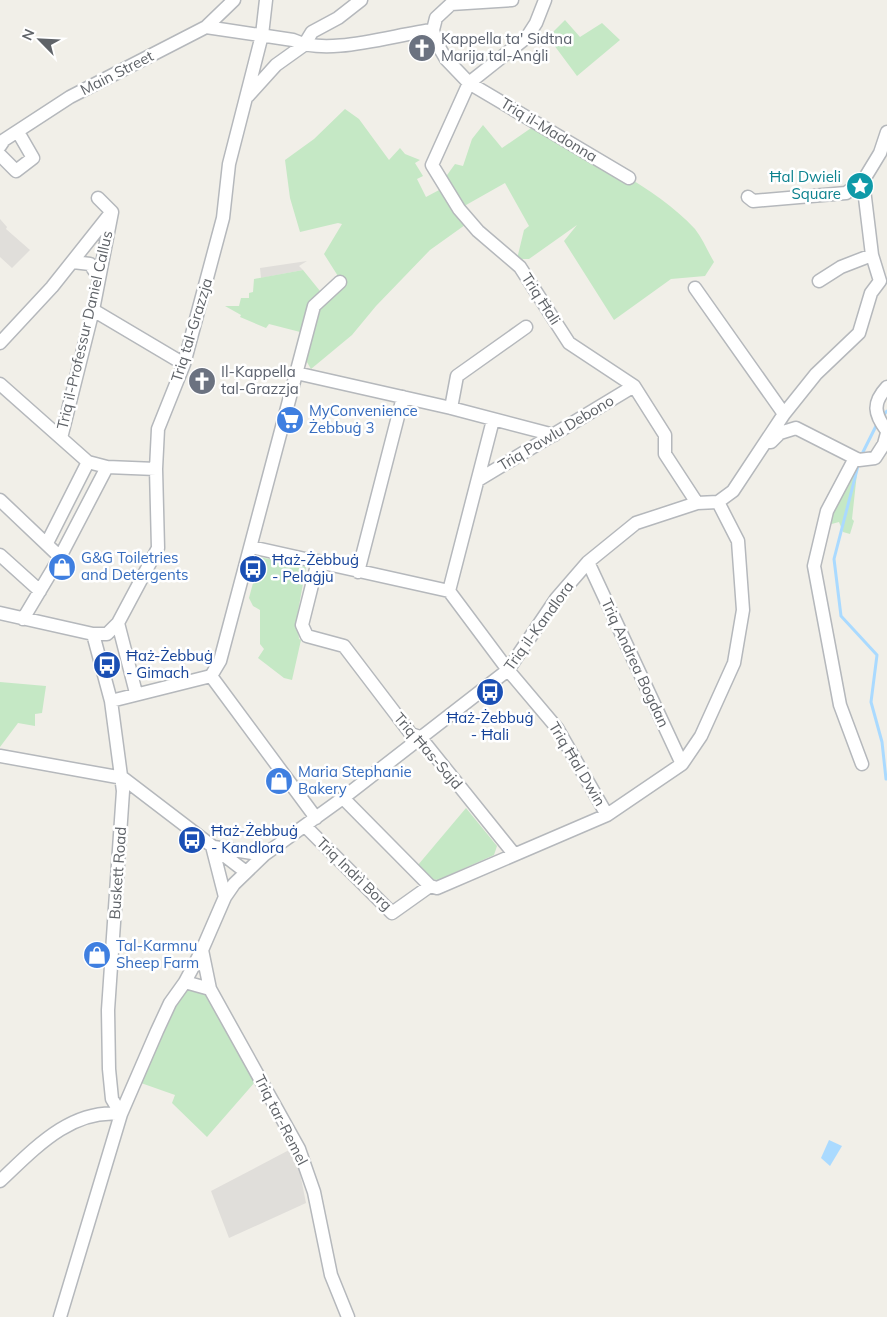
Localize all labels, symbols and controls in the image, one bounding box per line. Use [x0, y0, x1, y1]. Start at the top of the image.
north arrow [15, 15, 65, 65]
text: N [18, 26, 38, 43]
place label: Kappella ta' Sidtna Marija tal-Anġli [441, 29, 572, 65]
church icon: Kappella ta' Sidtna Marija tal-Anġli [407, 33, 437, 63]
street label: Main Street [77, 46, 157, 99]
street label: Triq il-Madonna [497, 93, 601, 166]
place label: Ħal Dwieli Square [770, 167, 841, 203]
place icon: Ħal Dwieli Square [845, 171, 875, 201]
street label: Triq il-Professur Daniel Callus [52, 229, 117, 431]
street label: Triq Ħali [518, 269, 565, 328]
street label: Triq tal-Grazzja [167, 276, 216, 384]
place label: Il-Kappella tal-Grazzja [221, 362, 299, 398]
church icon: Il-Kappella tal-Grazzja [187, 366, 217, 396]
street label: Triq Pawlu Debono [494, 391, 617, 475]
place label: MyConvenience Żebbuġ 3 [309, 401, 418, 437]
supermarket icon: MyConvenience Żebbuġ 3 [275, 405, 305, 435]
place label: G&G Toiletries and Detergents [81, 548, 188, 584]
place label: Ħaż-Żebbuġ - Pelaġju [272, 550, 359, 586]
shop icon: G&G Toiletries and Detergents [47, 552, 77, 582]
bus stop icon: Ħaż-Żebbuġ - Pelaġju [238, 554, 268, 584]
street label: Triq il-Kandlora [500, 577, 577, 674]
street label: Triq Andrea Bogdan [597, 595, 674, 730]
place label: Ħaż-Żebbuġ - Gimach [126, 646, 213, 682]
bus stop icon: Ħaż-Żebbuġ - Gimach [92, 650, 122, 680]
bus stop icon: Ħaż-Żebbuġ - Ħali [475, 677, 505, 707]
place label: Ħaż-Żebbuġ - Ħali [446, 708, 534, 744]
street label: Triq Ħas-Sajd [390, 709, 467, 793]
street label: Triq Ħal Dwin [545, 718, 610, 809]
place label: Maria Stephanie Bakery [298, 762, 412, 798]
shop icon: Maria Stephanie Bakery [264, 766, 294, 796]
place label: Ħaż-Żebbuġ - Kandlora [211, 821, 298, 857]
bus stop icon: Ħaż-Żebbuġ - Kandlora [177, 825, 207, 855]
street label: Buskett Road [105, 826, 130, 920]
street label: Triq Indrì Borg [313, 833, 396, 914]
place label: Tal-Karmnu Sheep Farm [116, 936, 199, 972]
shop icon: Tal-Karmnu Sheep Farm [82, 940, 112, 970]
street label: Triq tar-Remel [251, 1071, 312, 1168]

